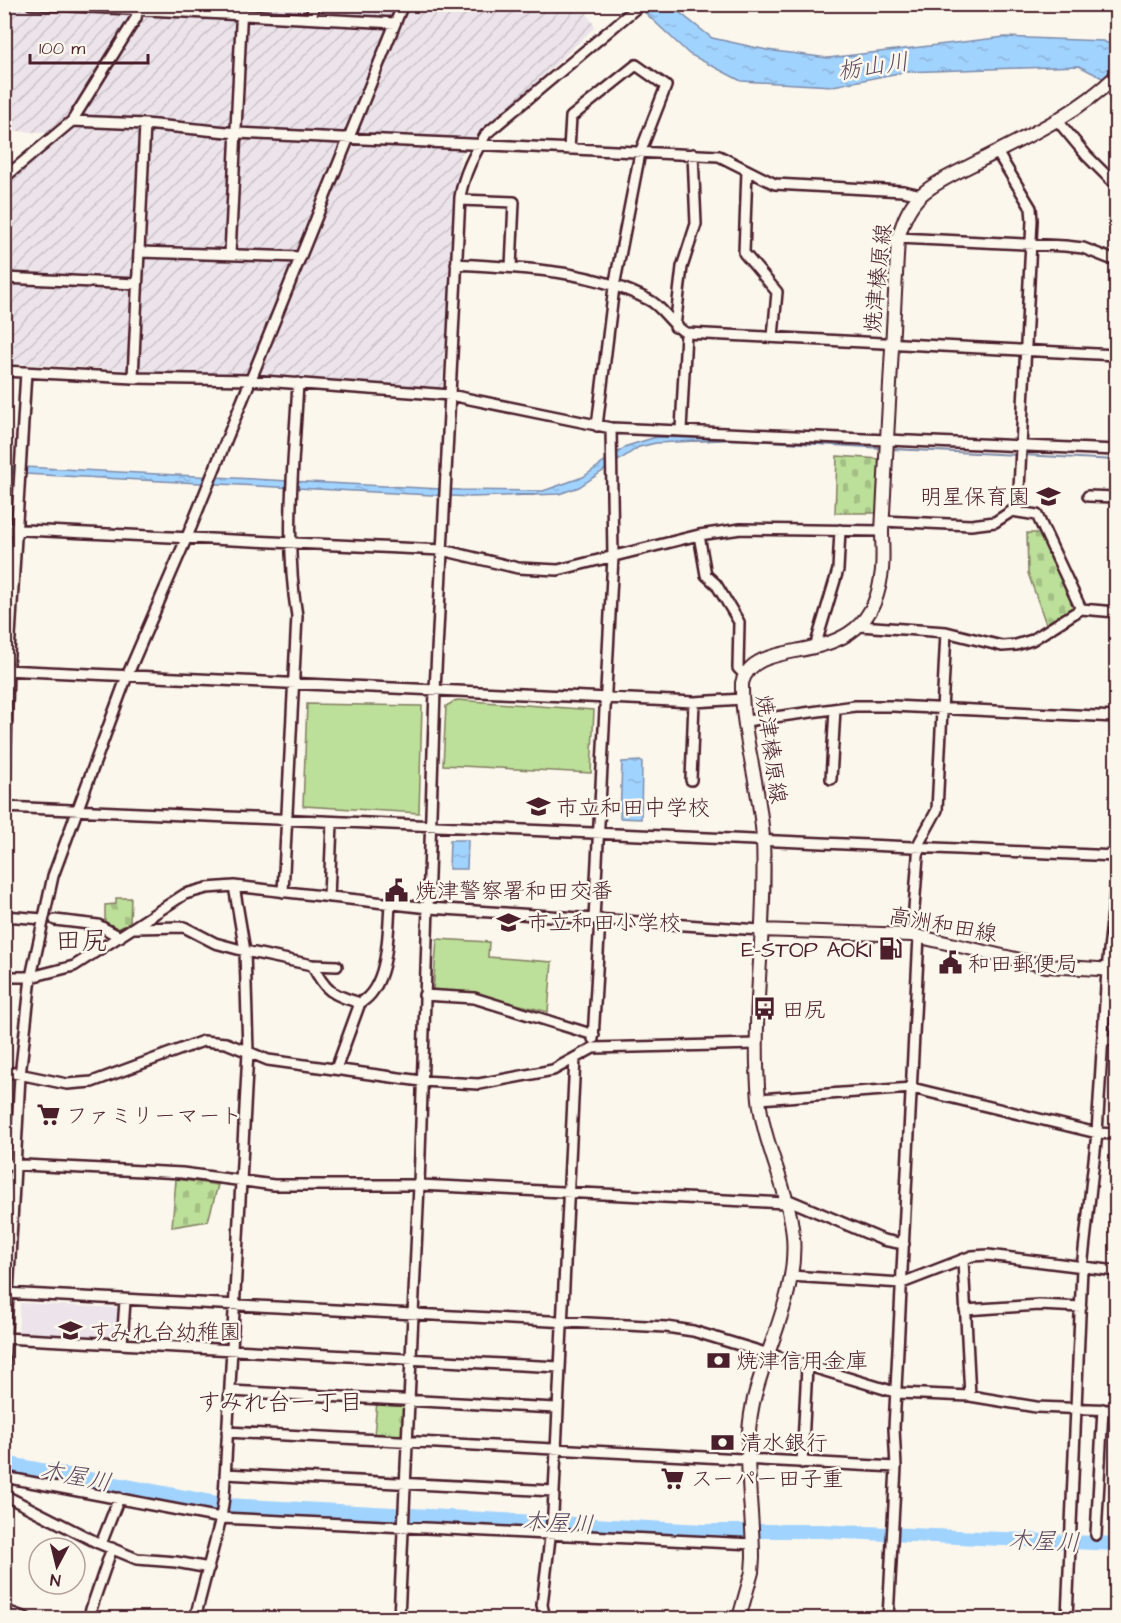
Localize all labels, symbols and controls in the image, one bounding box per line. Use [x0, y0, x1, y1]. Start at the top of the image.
scale bar [30, 27, 148, 65]
text: 100 m [39, 36, 85, 61]
water label: 栃山川 [835, 45, 911, 89]
street label: 焼津榛原線 [857, 222, 900, 334]
place label: 明星保育園 [920, 482, 1030, 513]
school or university icon: 明星保育園 [1035, 483, 1061, 509]
street label: 焼津榛原線 [748, 693, 794, 806]
place label: 市立和田中学校 [556, 793, 710, 824]
school or university icon: 市立和田中学校 [525, 794, 551, 820]
place label: 焼津警察署和田交番 [415, 876, 613, 907]
public building icon: 焼津警察署和田交番 [384, 877, 410, 903]
street label: 高洲和田線 [886, 901, 1000, 950]
place label: 市立和田小学校 [527, 908, 681, 939]
school or university icon: 市立和田小学校 [496, 909, 522, 935]
district label: 田尻 [55, 923, 107, 959]
place label: E-STOP AOKI [741, 935, 872, 966]
fuel station icon: E-STOP AOKI [877, 936, 903, 962]
place label: 和田郵便局 [968, 949, 1078, 980]
public building icon: 和田郵便局 [937, 950, 963, 976]
place label: 田尻 [782, 995, 826, 1026]
bus stop icon: 田尻 [751, 996, 777, 1022]
place label: ファミリーマート [66, 1101, 242, 1132]
supermarket icon: ファミリーマート [35, 1102, 61, 1128]
place label: すみれ台幼稚園 [89, 1317, 241, 1348]
school or university icon: すみれ台幼稚園 [58, 1318, 84, 1344]
place label: 焼津信用金庫 [736, 1346, 868, 1377]
bank icon: 焼津信用金庫 [705, 1347, 731, 1373]
district label: すみれ台一丁目 [197, 1386, 363, 1420]
place label: 清水銀行 [740, 1428, 828, 1459]
bank icon: 清水銀行 [709, 1429, 735, 1455]
water label: 木屋川 [37, 1453, 114, 1501]
place label: スーパー田子重 [691, 1464, 844, 1495]
supermarket icon: スーパー田子重 [660, 1465, 686, 1491]
water label: 木屋川 [521, 1505, 595, 1543]
water label: 木屋川 [1007, 1524, 1081, 1560]
north arrow [27, 1536, 87, 1596]
text: N [49, 1568, 62, 1591]

